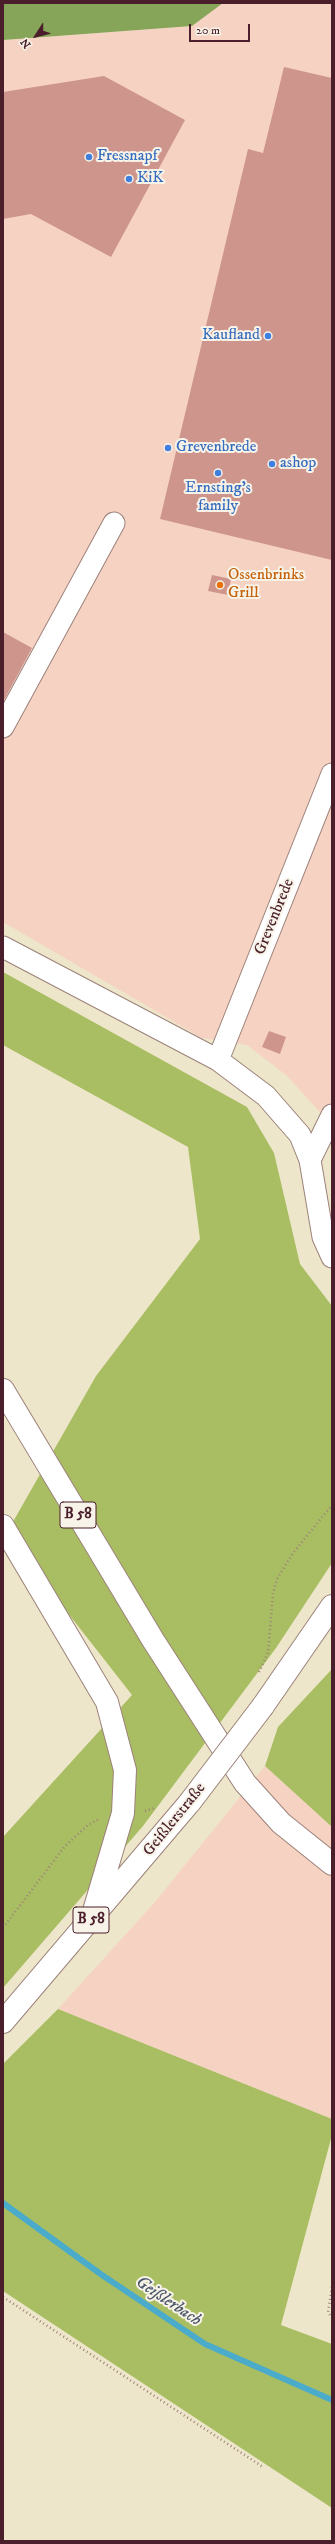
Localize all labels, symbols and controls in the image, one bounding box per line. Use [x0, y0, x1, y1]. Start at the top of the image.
north arrow [16, 16, 56, 56]
scale bar [191, 16, 252, 42]
text: 20 m [196, 23, 220, 38]
text: N [18, 35, 35, 51]
place label: Fressnapf [97, 147, 158, 167]
marker: Fressnapf [84, 152, 94, 162]
place label: KiK [137, 169, 164, 189]
marker: KiK [124, 174, 134, 184]
place label: Kaufland [202, 326, 260, 346]
marker: Kaufland [263, 331, 273, 341]
place label: Grevenbrede [176, 438, 256, 458]
marker: Grevenbrede [163, 443, 173, 453]
place label: ashop [280, 454, 316, 474]
marker: ashop [267, 459, 277, 469]
marker: Ernsting's family [213, 468, 223, 478]
place label: Ernsting's family [185, 479, 251, 517]
place label: Ossenbrinks Grill [228, 566, 304, 604]
marker: Ossenbrinks Grill [215, 580, 225, 590]
street label: Grevenbrede [251, 876, 299, 958]
road number: B 58 [60, 1502, 96, 1528]
street label: Geißlerstraße [140, 1780, 210, 1860]
road number: B 58 [73, 1907, 109, 1933]
water label: Geißlerbach [131, 2273, 205, 2331]

